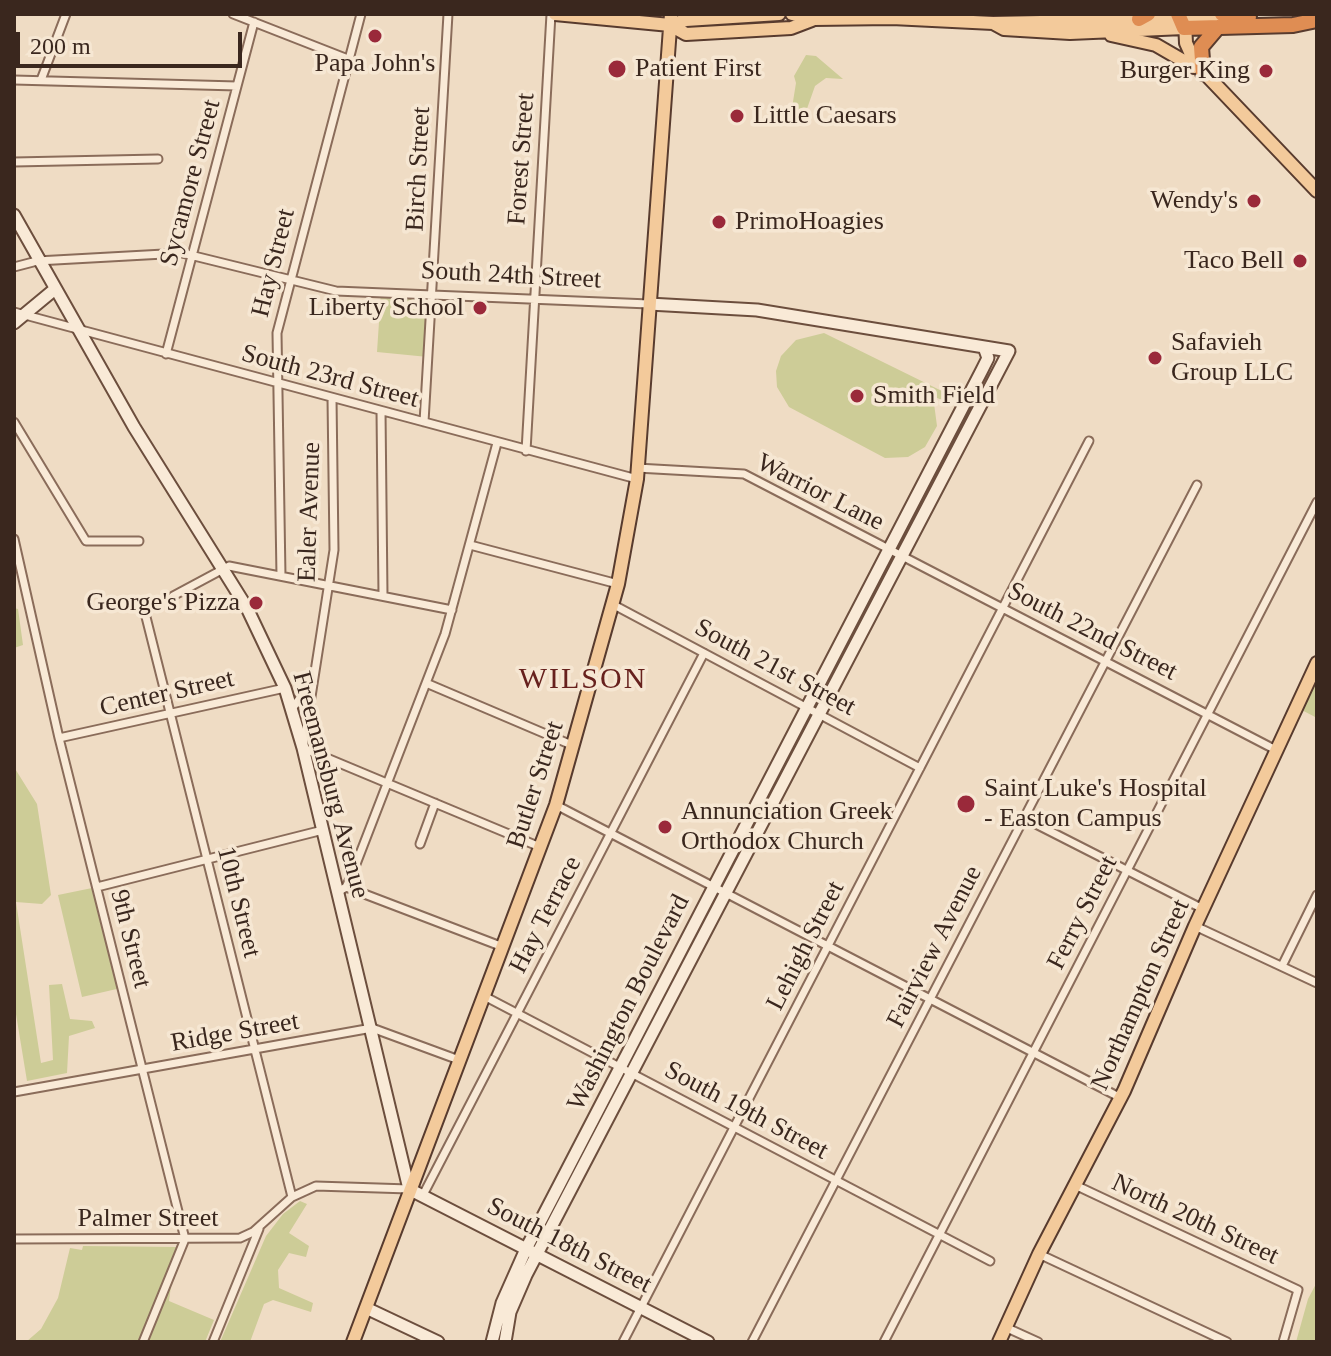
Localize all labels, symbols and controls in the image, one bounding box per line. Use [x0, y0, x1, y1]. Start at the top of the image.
scale bar [20, 16, 246, 66]
marker: Papa John's [366, 27, 384, 45]
text: 200 m [30, 33, 91, 59]
place label: Papa John's [315, 48, 435, 80]
place label: Patient First [635, 53, 761, 85]
place label: Burger King [1120, 55, 1250, 87]
marker: Patient First [606, 58, 628, 80]
marker: Burger King [1257, 62, 1275, 80]
street label: Forest Street [502, 92, 542, 226]
street label: Sycamore Street [154, 96, 228, 270]
place label: Little Caesars [753, 100, 897, 132]
street label: Birch Street [400, 106, 438, 232]
marker: Little Caesars [728, 107, 746, 125]
place label: Wendy's [1150, 185, 1238, 217]
marker: Wendy's [1245, 192, 1263, 210]
street label: Hay Street [246, 206, 302, 320]
place label: PrimoHoagies [735, 206, 884, 238]
marker: PrimoHoagies [710, 213, 728, 231]
place label: Taco Bell [1184, 245, 1284, 277]
marker: Taco Bell [1291, 252, 1309, 270]
street label: South 24th Street [420, 256, 602, 296]
place label: Liberty School [309, 292, 464, 324]
marker: Liberty School [471, 299, 489, 317]
place label: Safavieh Group LLC [1171, 327, 1293, 388]
street label: South 23rd Street [238, 338, 422, 416]
marker: Safavieh Group LLC [1146, 349, 1164, 367]
place label: Smith Field [873, 380, 995, 412]
marker: Smith Field [848, 387, 866, 405]
street label: Ealer Avenue [292, 441, 328, 583]
street label: Warrior Lane [751, 448, 889, 538]
street label: South 22nd Street [1002, 576, 1182, 688]
place label: George's Pizza [86, 587, 240, 619]
marker: George's Pizza [247, 594, 265, 612]
street label: South 21st Street [689, 613, 861, 723]
district label: WILSON [519, 662, 647, 698]
street label: Center Street [97, 663, 237, 725]
street label: Freemansburg Avenue [285, 668, 375, 902]
street label: Butler Street [501, 717, 571, 853]
place label: Saint Luke's Hospital - Easton Campus [984, 773, 1207, 834]
marker: Saint Luke's Hospital - Easton Campus [955, 793, 977, 815]
place label: Annunciation Greek Orthodox Church [681, 796, 893, 858]
marker: Annunciation Greek Orthodox Church [656, 818, 674, 836]
street label: 10th Street [209, 843, 267, 961]
street label: Hay Terrace [503, 851, 589, 979]
street label: Ferry Street [1041, 851, 1125, 975]
street label: Fairview Avenue [881, 861, 989, 1033]
street label: Lehigh Street [760, 876, 852, 1016]
street label: 9th Street [103, 887, 157, 991]
street label: Washington Boulevard [561, 890, 697, 1116]
street label: Northampton Street [1085, 895, 1197, 1095]
street label: Ridge Street [169, 1006, 301, 1060]
street label: South 19th Street [659, 1055, 833, 1167]
street label: North 20th Street [1107, 1168, 1283, 1272]
street label: South 18th Street [481, 1191, 657, 1301]
street label: Palmer Street [78, 1203, 218, 1235]

